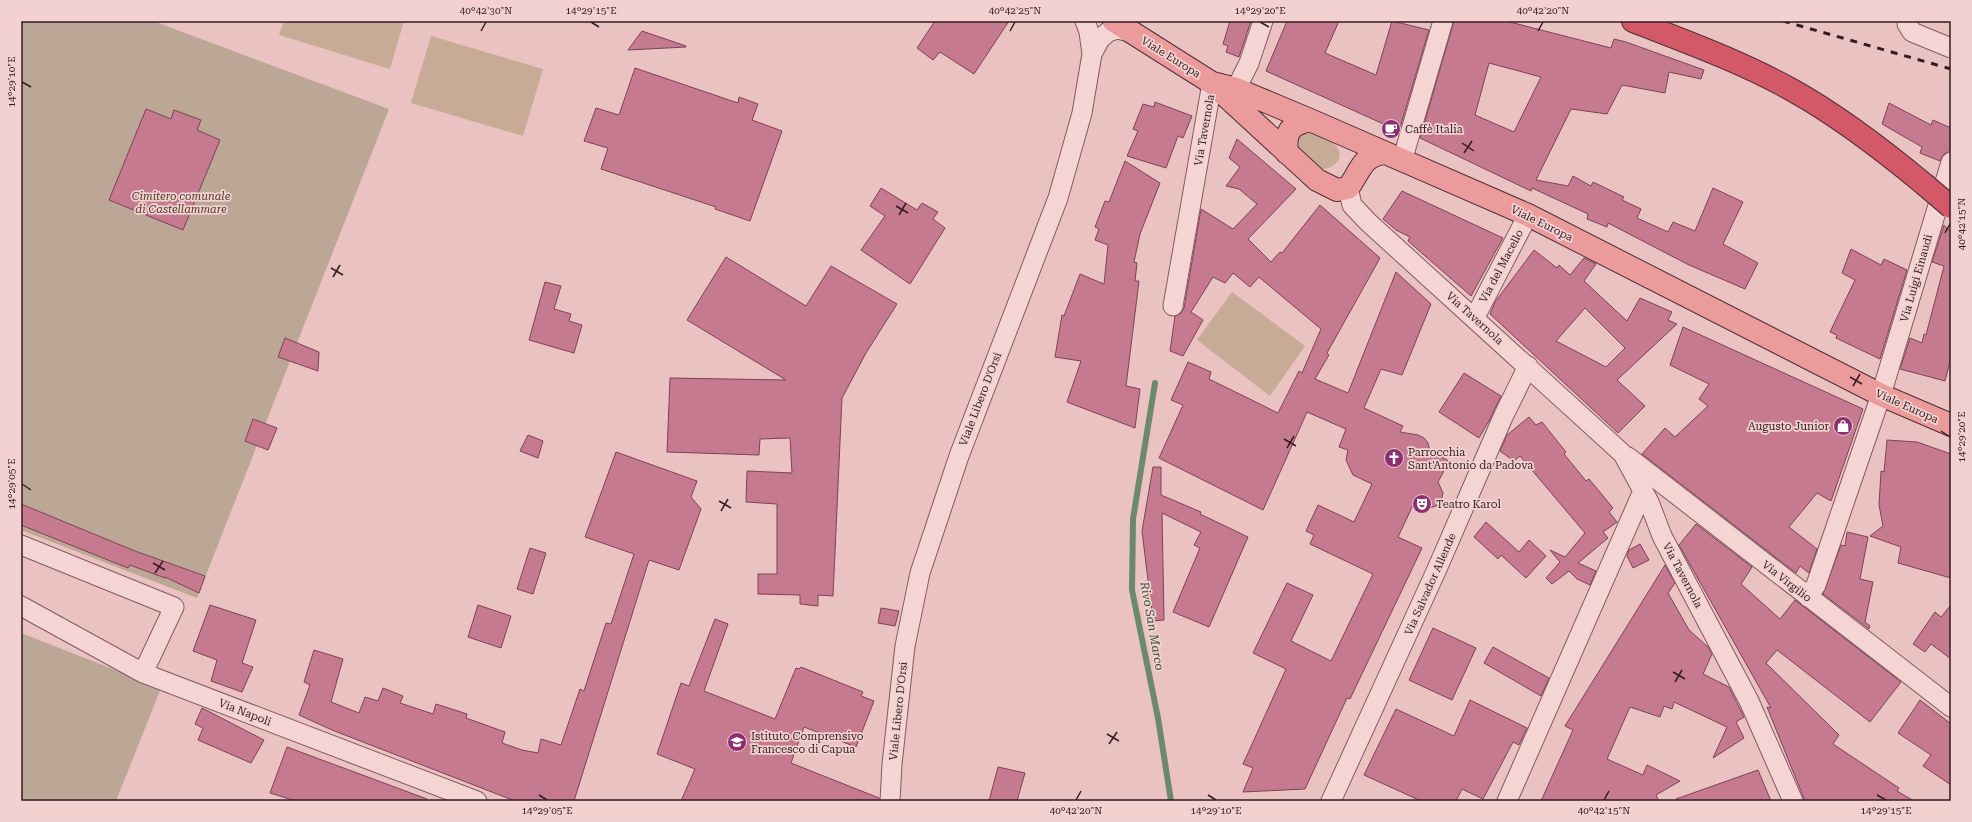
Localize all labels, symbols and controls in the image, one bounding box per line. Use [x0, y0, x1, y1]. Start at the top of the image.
text: 40°42'30"N [460, 5, 512, 16]
text: 14°29'15"E [565, 5, 617, 16]
text: 40°42'25"N [989, 5, 1041, 16]
text: 14°29'20"E [1234, 5, 1286, 16]
text: 40°42'20"N [1517, 5, 1569, 16]
street label: Viale Europa [1139, 34, 1203, 81]
text: 14°29'10"E [6, 56, 17, 108]
street label: Via Tavernola [1192, 93, 1217, 167]
cafe icon: Caffè Italia [1380, 118, 1402, 140]
place label: Caffè Italia [1405, 123, 1463, 136]
park label: Cimitero comunale di Castellammare [132, 190, 231, 216]
text: 40°42'15"N [1956, 198, 1967, 250]
street label: Viale Europa [1509, 203, 1575, 244]
street label: Via del Macello [1477, 227, 1526, 305]
street label: Via Luigi Einaudi [1898, 232, 1935, 324]
street label: Via Tavernola [1443, 289, 1506, 347]
street label: Viale Libero D'Orsi [957, 350, 1004, 448]
street label: Viale Europa [1873, 387, 1940, 426]
text: 14°29'20"E [1956, 411, 1967, 463]
shop icon: Augusto Junior [1832, 415, 1854, 437]
place label: Augusto Junior [1748, 420, 1829, 433]
place label: Parrocchia Sant'Antonio da Padova [1408, 446, 1533, 472]
church icon: Parrocchia Sant'Antonio da Padova [1383, 447, 1405, 469]
text: 14°29'05"E [6, 458, 17, 510]
theatre icon: Teatro Karol [1411, 493, 1433, 515]
place label: Teatro Karol [1436, 498, 1502, 511]
street label: Via Salvador Allende [1402, 531, 1459, 637]
street label: Via Tavernola [1660, 540, 1705, 610]
street label: Via Virgilio [1759, 558, 1814, 605]
water label: Rivo San Marco [1137, 580, 1167, 671]
street label: Viale Libero D'Orsi [887, 661, 910, 761]
street label: Via Napoli [217, 696, 273, 729]
place label: Istituto Comprensivo Francesco di Capua [751, 730, 864, 756]
school or university icon: Istituto Comprensivo Francesco di Capua [726, 731, 748, 753]
text: 14°29'05"E [521, 805, 573, 816]
text: 40°42'20"N [1050, 805, 1102, 816]
text: 14°29'10"E [1190, 805, 1242, 816]
text: 40°42'15"N [1578, 805, 1630, 816]
text: 14°29'15"E [1860, 805, 1912, 816]

